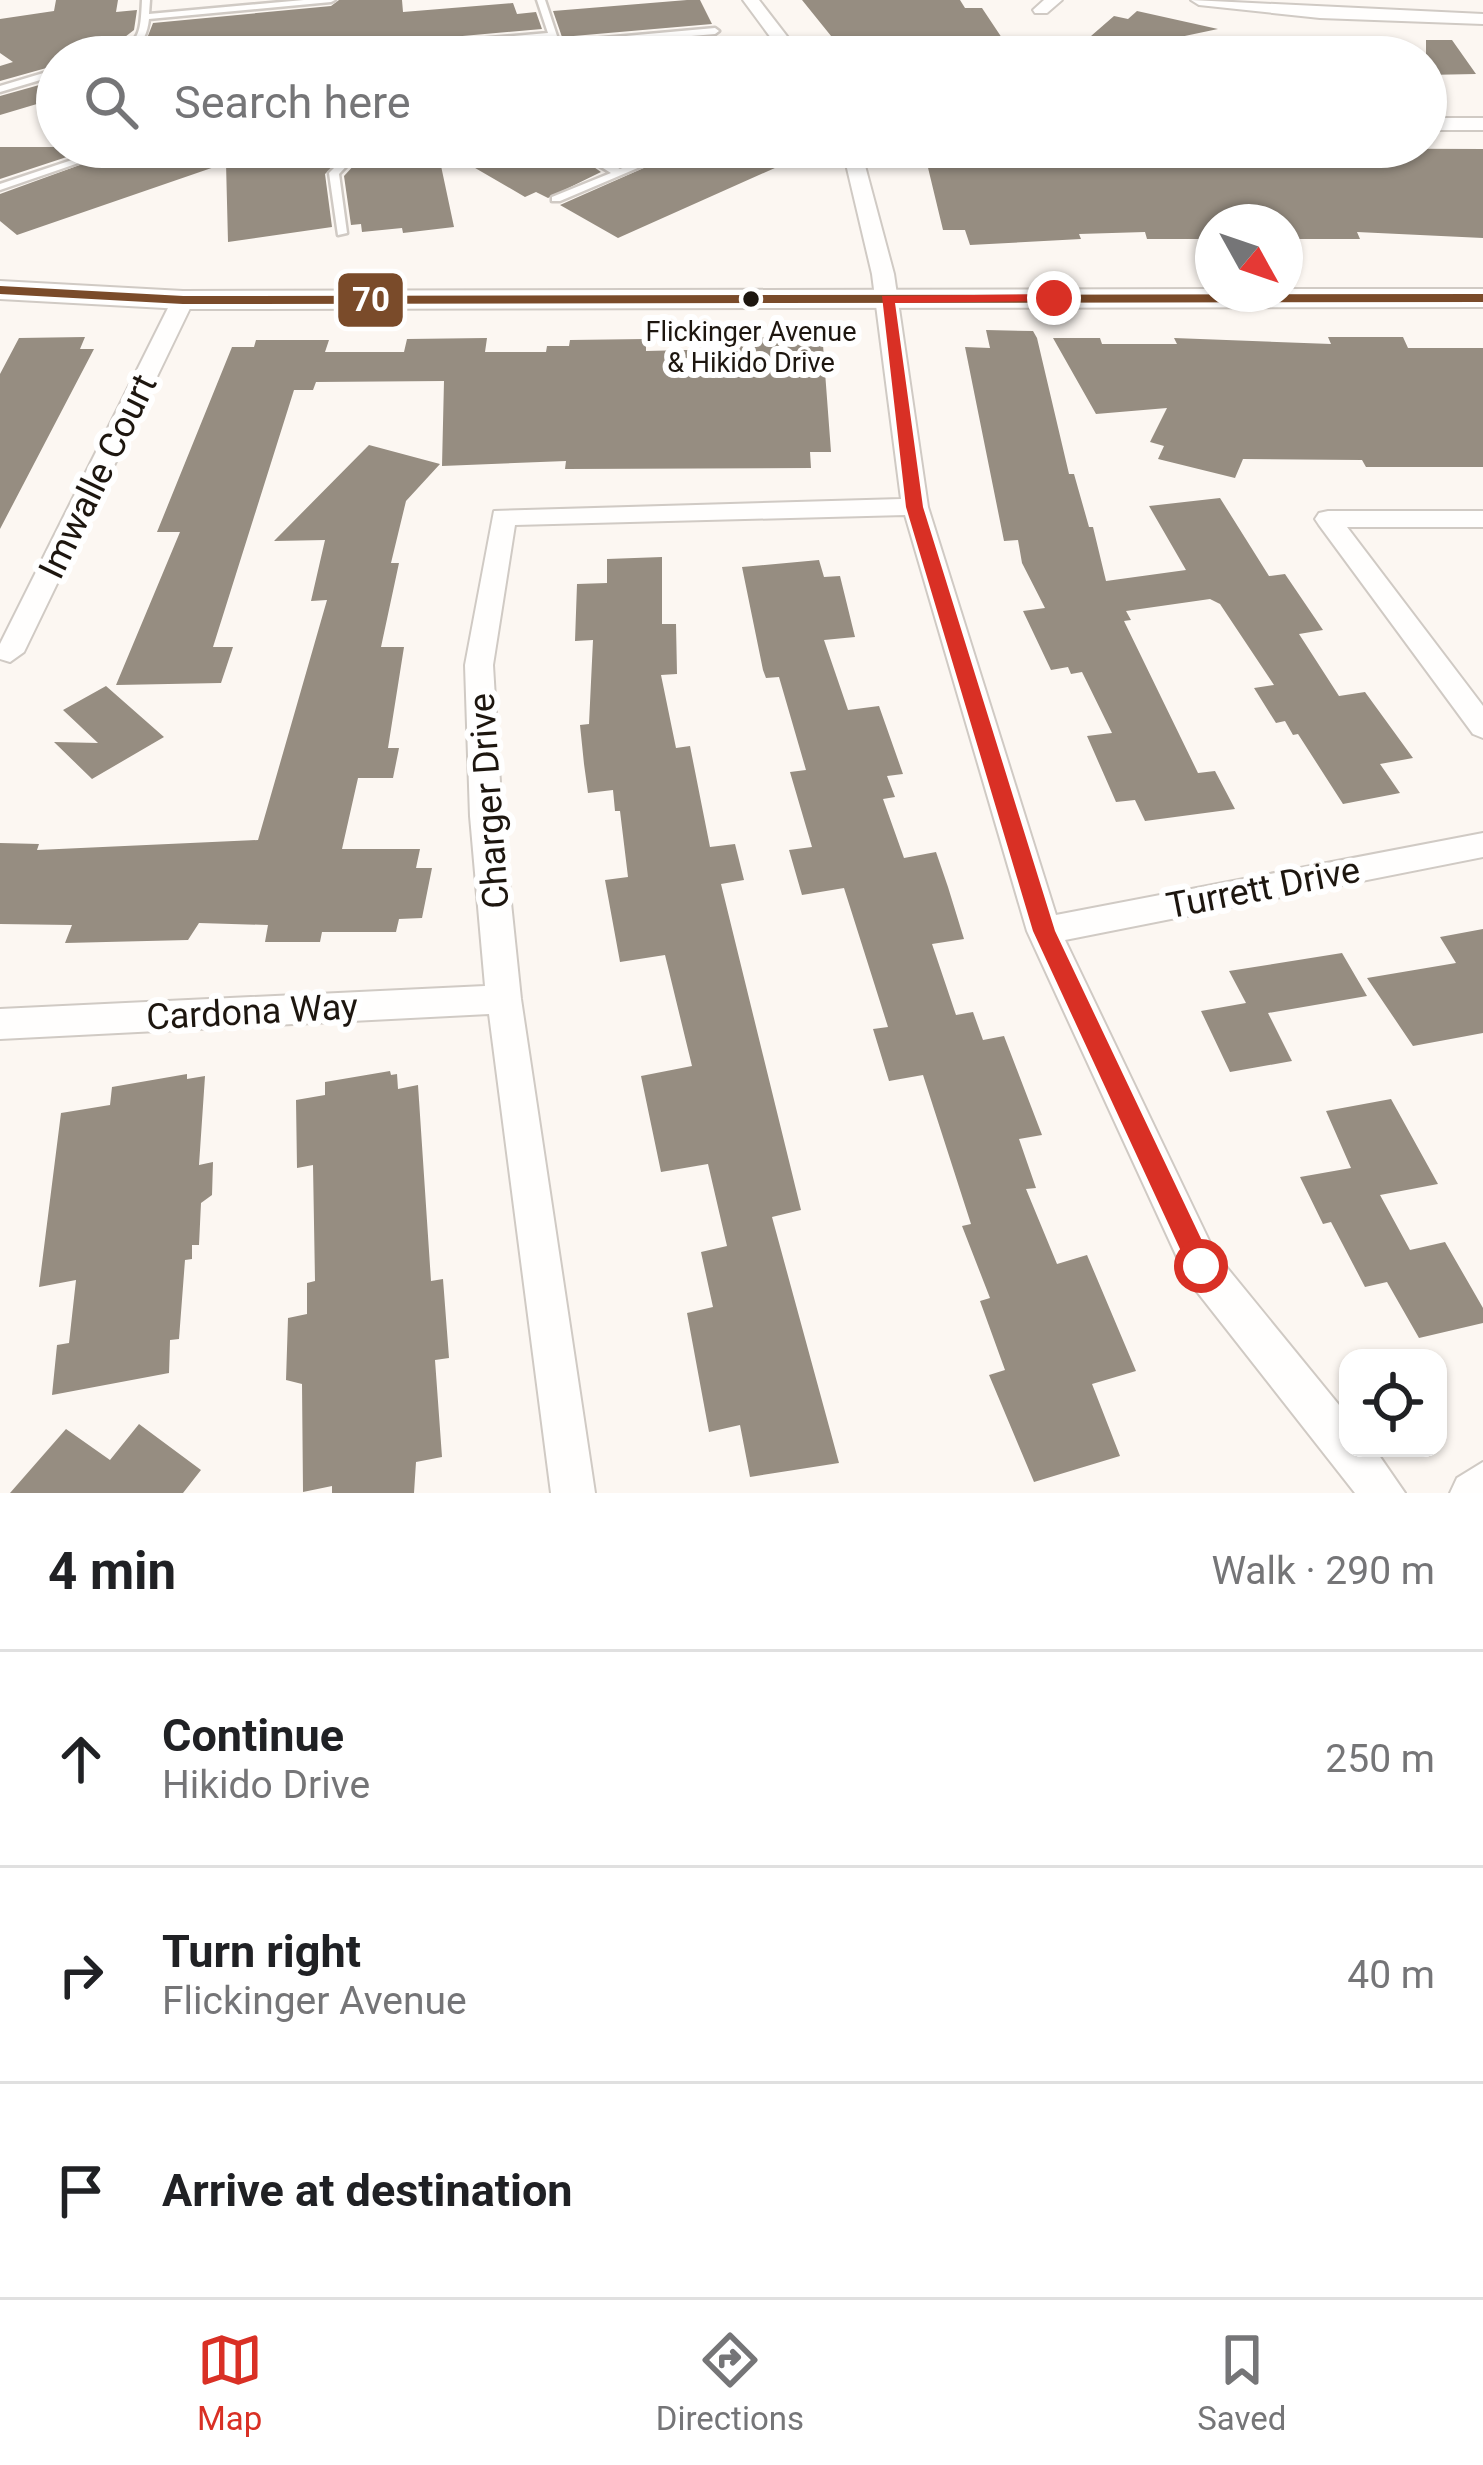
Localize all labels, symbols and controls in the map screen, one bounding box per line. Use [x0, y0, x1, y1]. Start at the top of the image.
search box [36, 36, 1447, 168]
icon: search [78, 69, 144, 135]
text: Search here [174, 76, 411, 129]
north arrow [1195, 204, 1303, 312]
line badge: 70 [336, 271, 405, 329]
route end [1027, 271, 1081, 325]
text: 70 [352, 280, 390, 319]
marker: Flickinger Avenue & Hikido Drive [740, 288, 762, 310]
place label: Flickinger Avenue & Hikido Drive [646, 316, 856, 379]
street label: Imwalle Court [30, 367, 165, 585]
street label: Charger Drive [461, 692, 517, 910]
street label: Turrett Drive [1163, 849, 1363, 927]
street label: Cardona Way [145, 985, 359, 1039]
route start [1174, 1239, 1228, 1293]
map controls [1339, 1349, 1447, 1457]
button: locate [1339, 1349, 1447, 1457]
text: 4 min [48, 1542, 176, 1601]
text: Walk · 290 m [1211, 1548, 1435, 1594]
text: Continue [162, 1709, 344, 1762]
icon: ahead [48, 1726, 114, 1792]
text: 250 m [1325, 1736, 1435, 1782]
text: Hikido Drive [162, 1762, 370, 1808]
text: Turn right [162, 1925, 361, 1978]
icon: right [48, 1942, 114, 2008]
text: 40 m [1347, 1952, 1435, 1998]
text: Flickinger Avenue [162, 1978, 467, 2024]
icon: arrive [48, 2158, 114, 2224]
text: Arrive at destination [162, 2164, 573, 2217]
tab: Map [197, 2327, 263, 2438]
tab: Directions [656, 2327, 804, 2438]
tab: Saved [1197, 2327, 1286, 2438]

